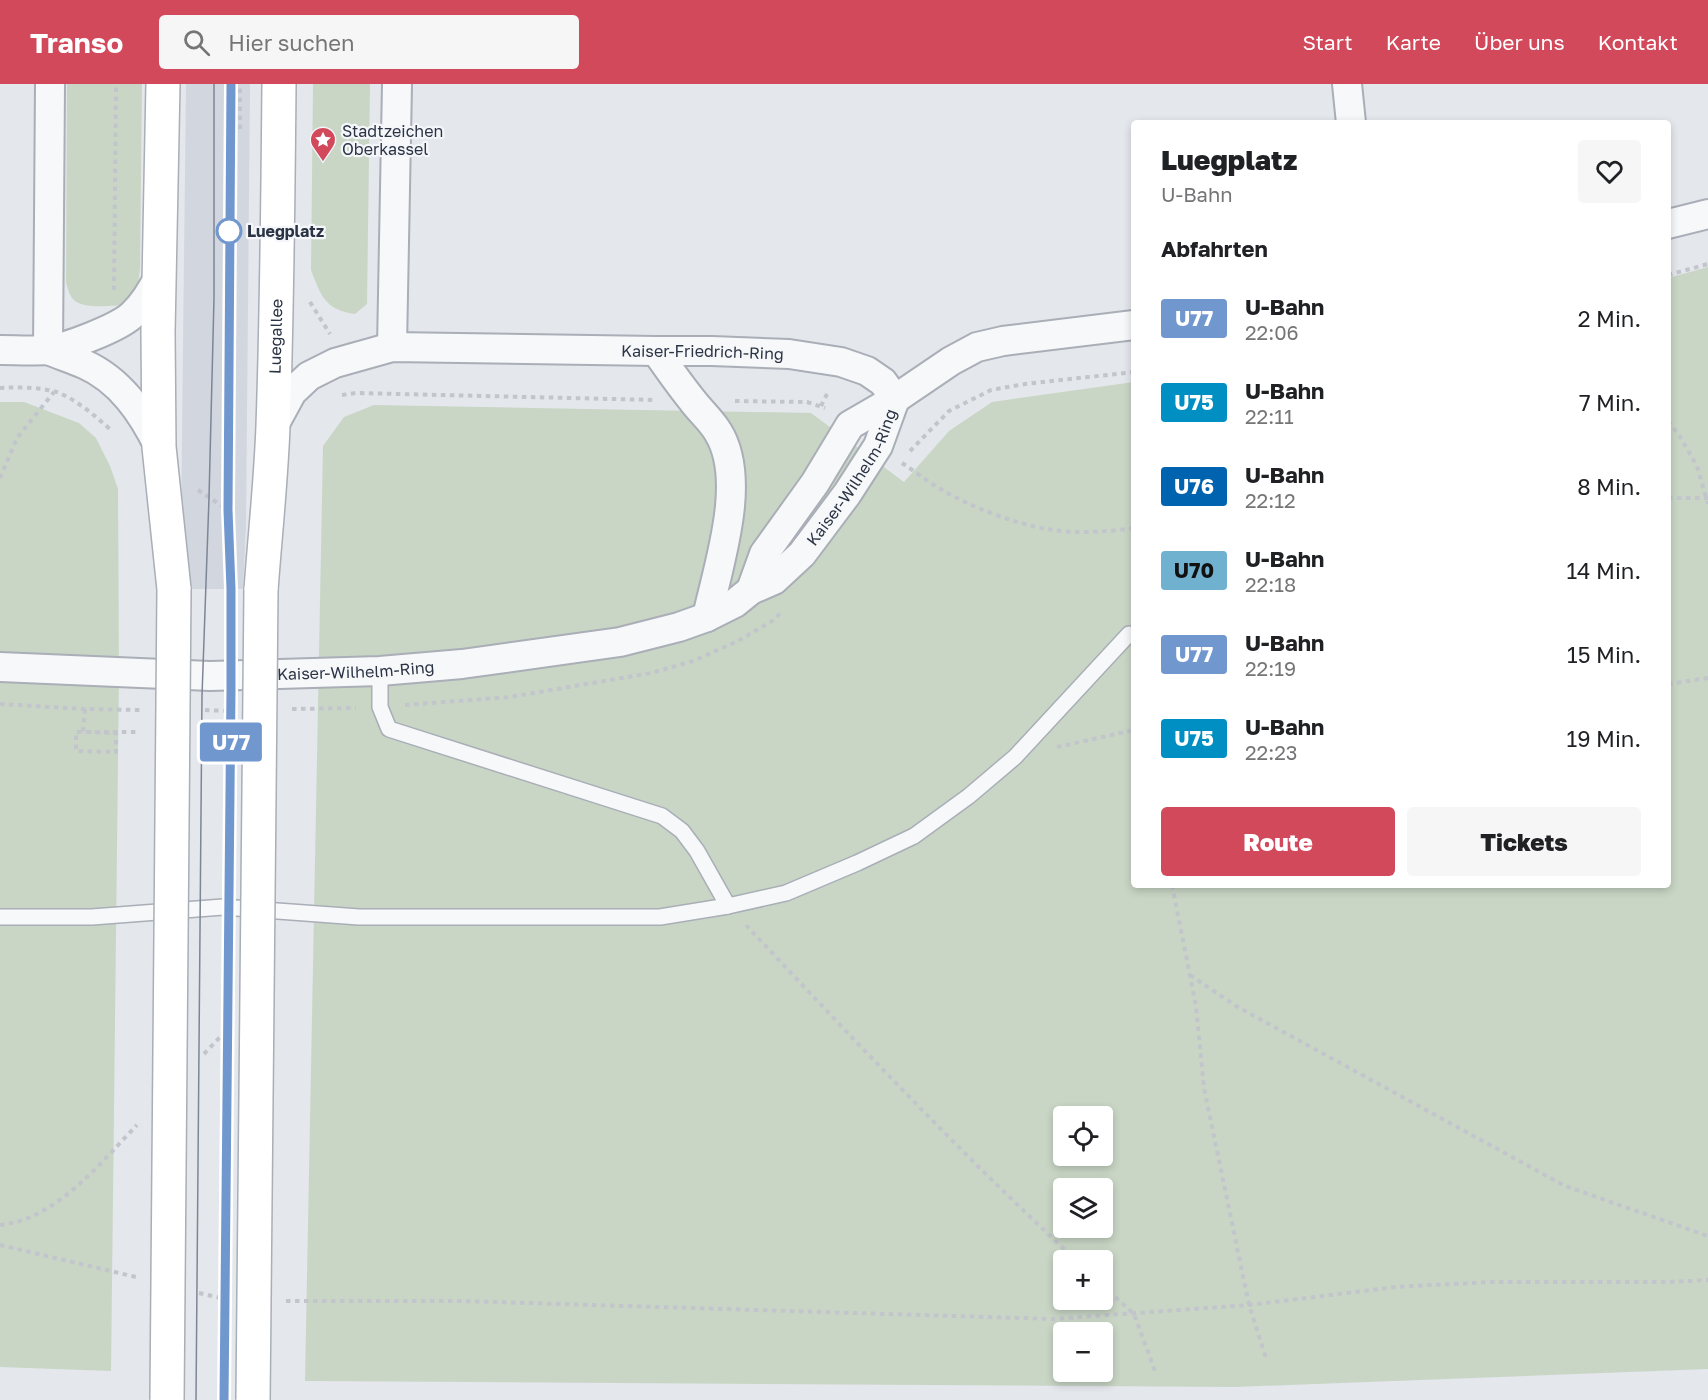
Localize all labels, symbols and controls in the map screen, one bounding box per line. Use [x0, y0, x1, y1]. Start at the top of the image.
search box [159, 15, 579, 69]
text: Transo [30, 26, 123, 59]
icon: search [180, 26, 213, 59]
text: Hier suchen [228, 29, 355, 56]
text: Start [1302, 29, 1353, 55]
text: Karte [1386, 29, 1441, 55]
text: Über uns [1474, 29, 1565, 55]
text: Kontakt [1598, 29, 1678, 55]
place label: Stadtzeichen Oberkassel [342, 121, 443, 159]
place icon: Stadtzeichen Oberkassel [308, 125, 338, 163]
button: heart [1578, 140, 1641, 203]
text: Luegplatz [1161, 143, 1297, 176]
text: U-Bahn [1161, 182, 1233, 206]
marker: Luegplatz [216, 218, 242, 244]
place label: Luegplatz [247, 221, 324, 241]
text: Abfahrten [1161, 235, 1268, 262]
text: U-Bahn [1245, 293, 1324, 320]
street label: Luegallee [265, 299, 286, 374]
text: U77 [1175, 305, 1213, 331]
text: 2 Min. [1578, 305, 1641, 332]
text: 22:06 [1245, 320, 1299, 344]
street label: Kaiser-Friedrich-Ring [621, 340, 784, 364]
text: U-Bahn [1245, 377, 1324, 404]
text: U75 [1174, 389, 1214, 415]
text: 7 Min. [1579, 389, 1641, 416]
text: 22:11 [1245, 404, 1294, 428]
street label: Kaiser-Wilhelm-Ring [802, 406, 901, 549]
text: U-Bahn [1245, 461, 1324, 488]
text: U76 [1174, 473, 1214, 499]
text: 8 Min. [1577, 473, 1641, 500]
text: 22:12 [1245, 488, 1296, 512]
text: U-Bahn [1245, 545, 1324, 572]
text: U70 [1174, 557, 1214, 583]
text: 14 Min. [1566, 557, 1641, 584]
text: 22:18 [1245, 572, 1296, 596]
text: U-Bahn [1245, 629, 1324, 656]
text: U77 [1175, 641, 1213, 667]
text: 15 Min. [1567, 641, 1641, 668]
street label: Kaiser-Wilhelm-Ring [277, 656, 435, 684]
text: 22:19 [1245, 656, 1296, 680]
text: U-Bahn [1245, 713, 1324, 740]
line badge: U77 [196, 722, 266, 762]
text: U75 [1174, 725, 1214, 751]
text: 19 Min. [1567, 725, 1641, 752]
text: U77 [212, 729, 250, 755]
text: 22:23 [1245, 740, 1298, 764]
button: Route [1161, 807, 1395, 876]
button: Tickets [1407, 807, 1641, 876]
map controls [1053, 1106, 1113, 1382]
button: locate [1053, 1106, 1113, 1166]
button: layers [1053, 1178, 1113, 1238]
button: + [1053, 1250, 1113, 1310]
button: − [1053, 1322, 1113, 1382]

